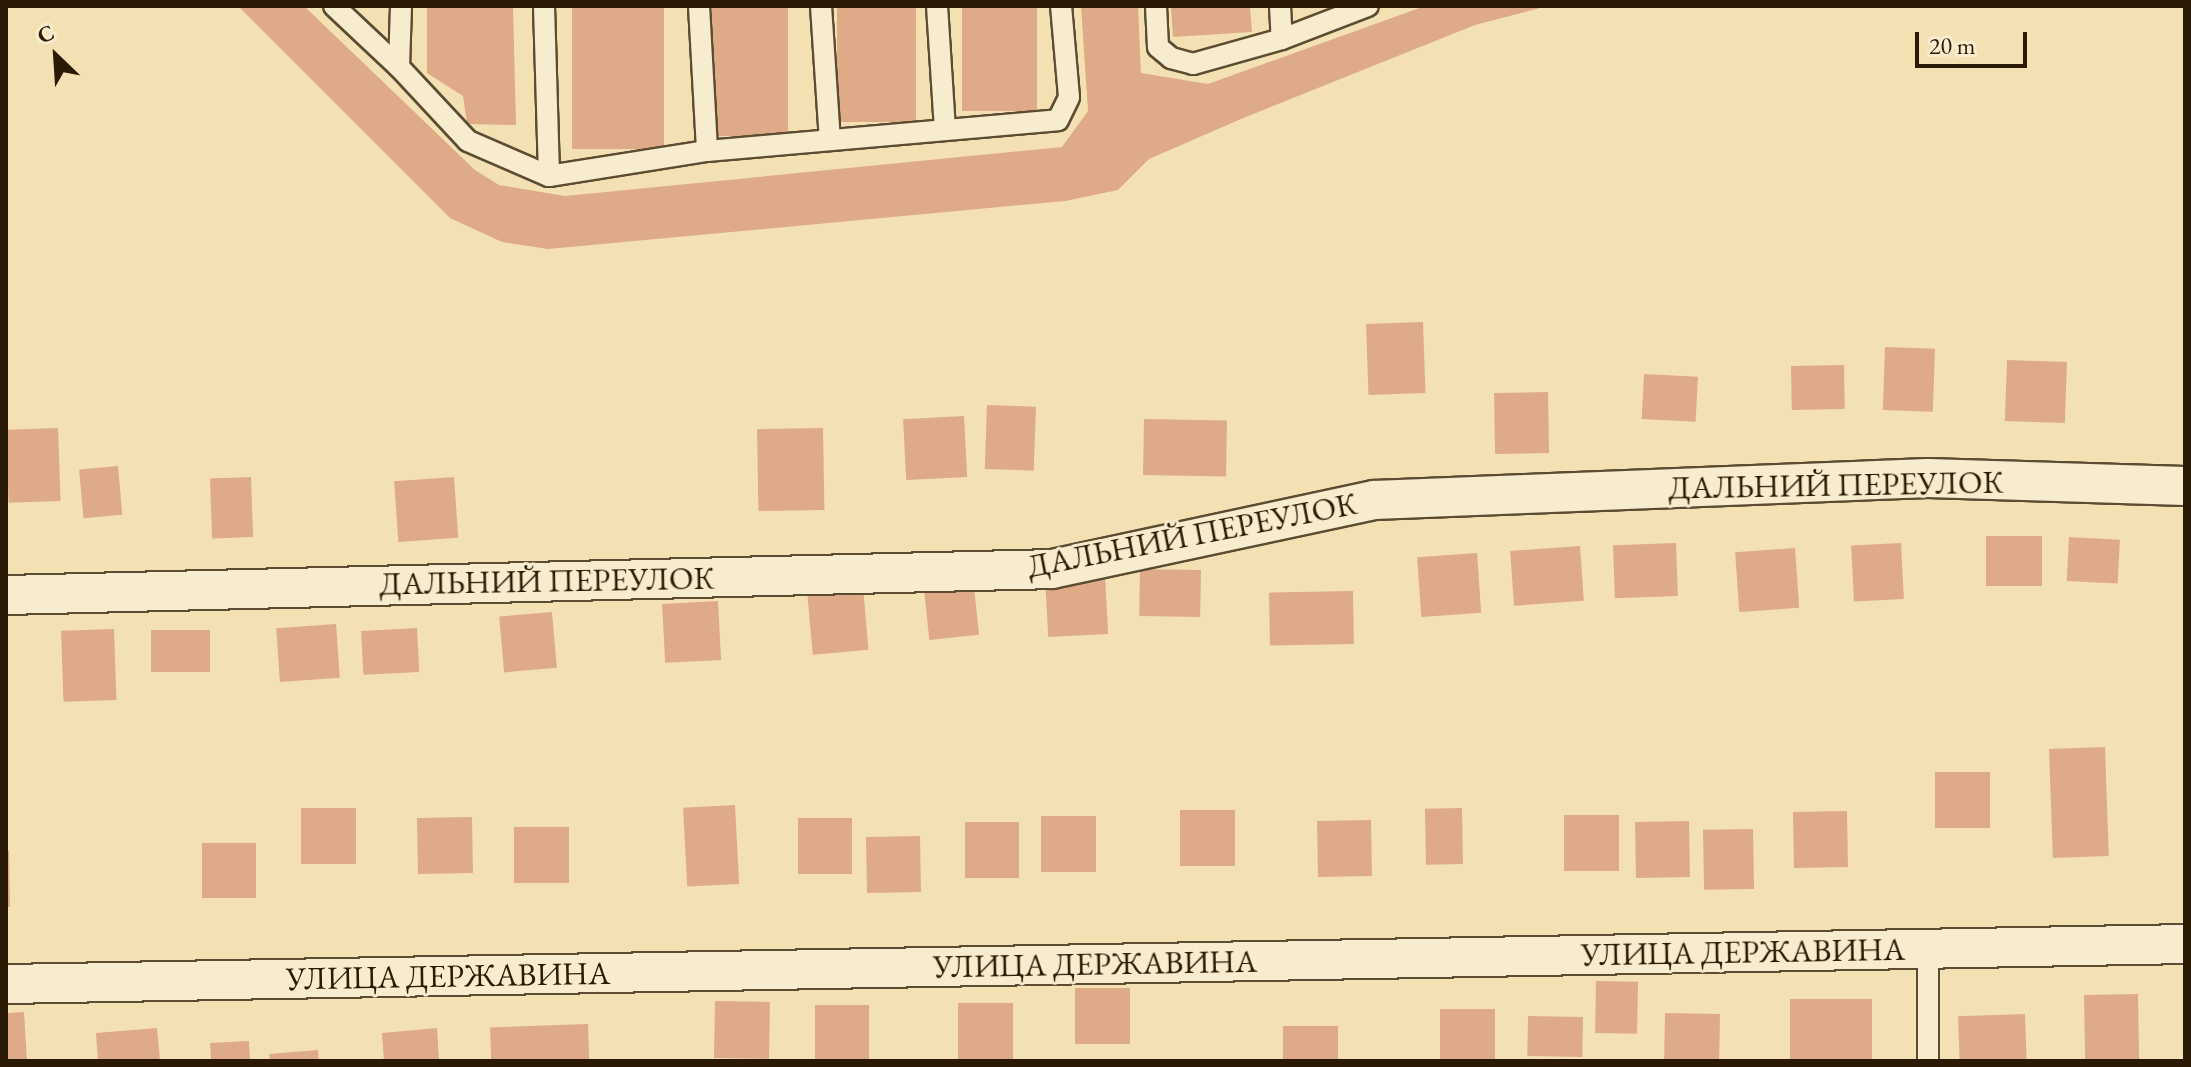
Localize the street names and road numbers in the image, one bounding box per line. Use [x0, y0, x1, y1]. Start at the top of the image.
street label: ДАЛЬНИЙ ПЕРЕУЛОК [1668, 463, 2004, 507]
street label: ДАЛЬНИЙ ПЕРЕУЛОК [1024, 484, 1360, 586]
street label: ДАЛЬНИЙ ПЕРЕУЛОК [379, 559, 715, 603]
street label: УЛИЦА ДЕРЖАВИНА [1580, 930, 1906, 974]
street label: УЛИЦА ДЕРЖАВИНА [932, 942, 1258, 986]
street label: УЛИЦА ДЕРЖАВИНА [285, 954, 611, 998]

